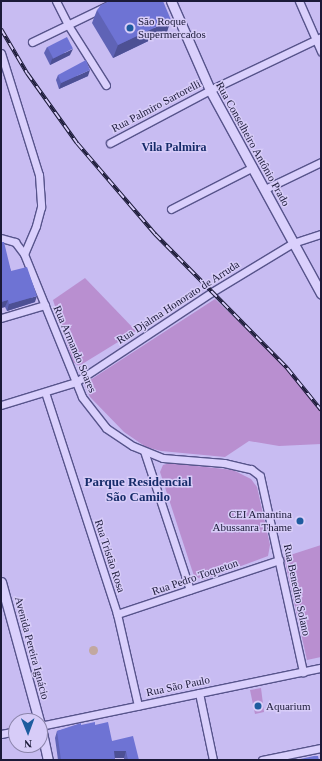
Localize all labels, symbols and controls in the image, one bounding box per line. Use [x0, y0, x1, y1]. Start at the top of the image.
place label: São Roque Supermercados [138, 15, 206, 41]
marker: São Roque Supermercados [125, 23, 135, 33]
street label: Rua Palmiro Sartorelli [109, 77, 203, 135]
street label: Rua Conselheiro Antônio Prado [213, 79, 293, 209]
district label: Vila Palmira [141, 141, 207, 155]
street label: Rua Djalma Honorato de Arruda [114, 257, 242, 347]
street label: Rua Armando Soares [51, 303, 99, 395]
district label: Parque Residencial São Camilo [84, 475, 192, 506]
place label: CEI Amantina Abussanra Thame [212, 508, 292, 534]
marker: CEI Amantina Abussanra Thame [295, 516, 305, 526]
street label: Rua Tristão Rosa [92, 518, 128, 594]
street label: Rua Benedito Solano [281, 543, 313, 637]
street label: Rua Pedro Toqueton [150, 556, 240, 598]
street label: Avenida Pereira Ignácio [12, 595, 52, 701]
street label: Rua São Paulo [145, 673, 211, 699]
place label: Aquarium [266, 699, 311, 713]
marker: Aquarium [253, 701, 263, 711]
north arrow [8, 713, 48, 753]
text: N [24, 738, 32, 750]

